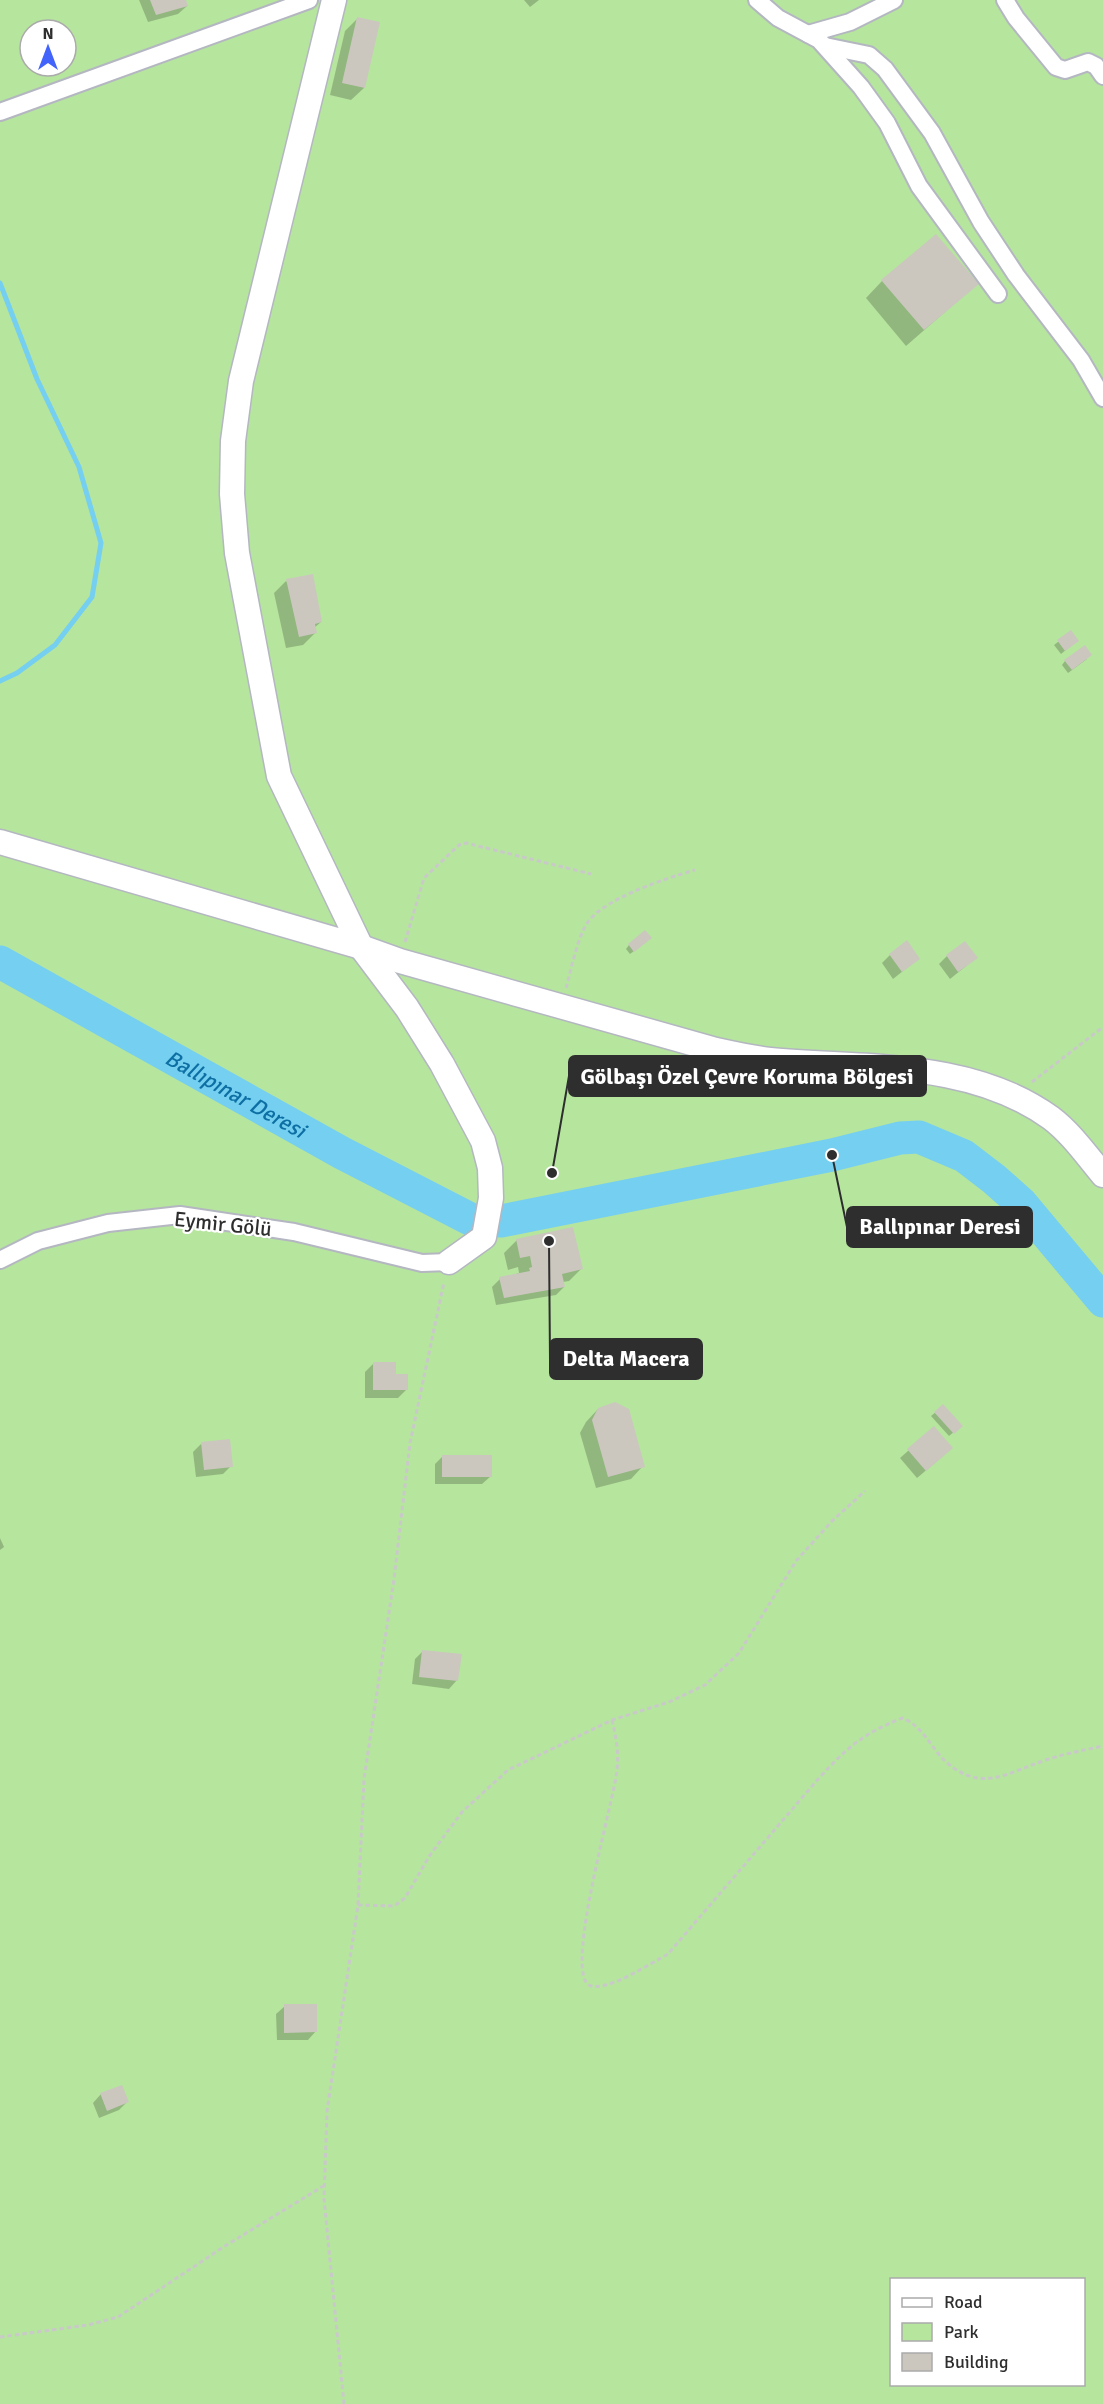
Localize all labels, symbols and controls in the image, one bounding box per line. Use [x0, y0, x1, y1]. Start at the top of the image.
north arrow [18, 18, 78, 78]
text: N [42, 24, 54, 44]
water label: Ballıpınar Deresi [161, 1044, 312, 1145]
callout: Gölbaşı Özel Çevre Koruma Bölgesi [569, 1056, 926, 1096]
text: Gölbaşı Özel Çevre Koruma Bölgesi [580, 1063, 914, 1090]
street label: Eymir Gölü [173, 1206, 273, 1242]
callout: Ballıpınar Deresi [847, 1207, 1032, 1247]
text: Ballıpınar Deresi [859, 1213, 1021, 1240]
callout: Delta Macera [550, 1339, 702, 1379]
text: Delta Macera [562, 1345, 690, 1372]
legend [890, 2278, 1085, 2386]
text: Road [944, 2291, 983, 2313]
text: Park [944, 2321, 979, 2343]
text: Building [944, 2351, 1008, 2373]

